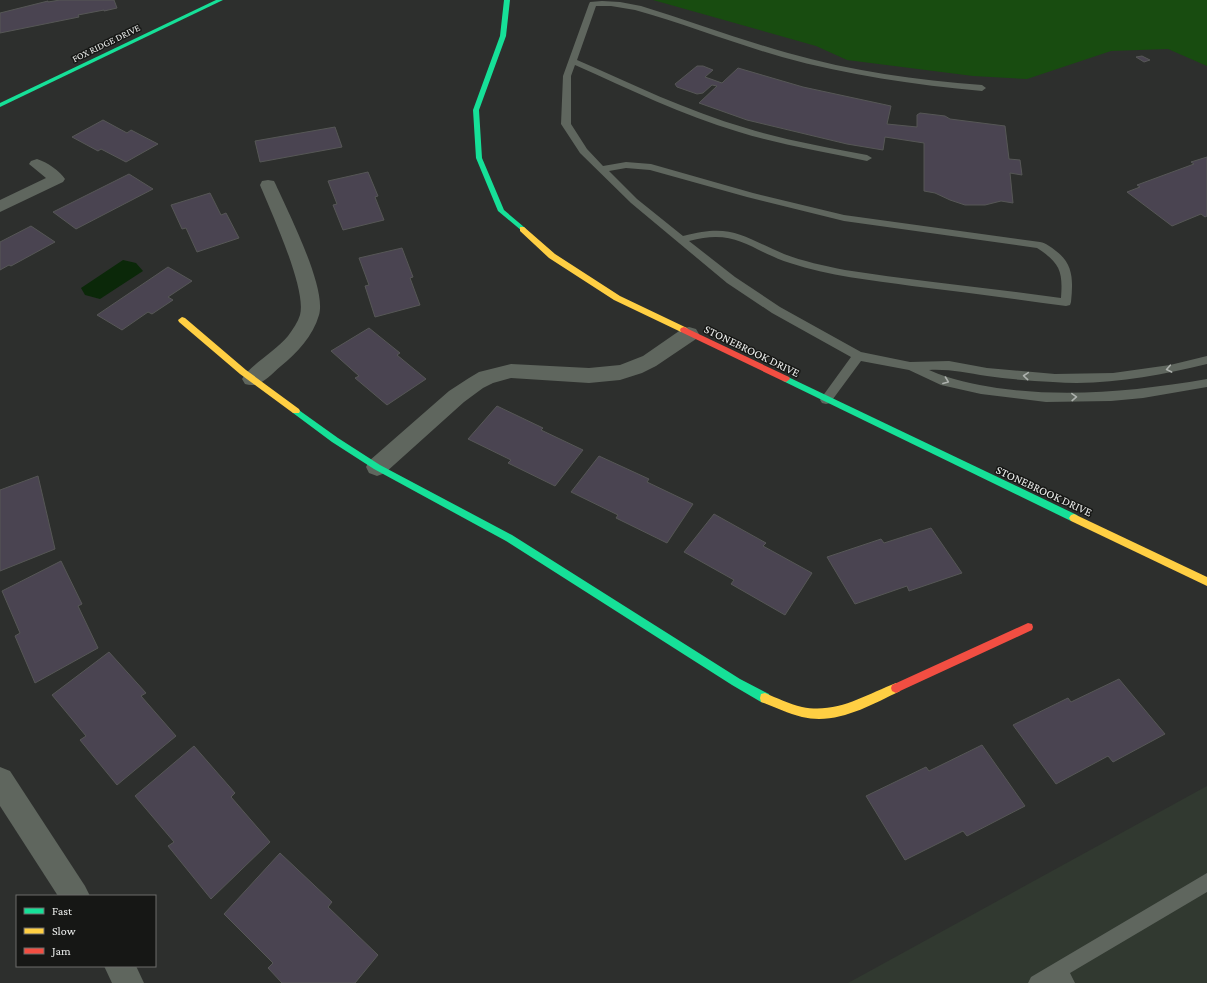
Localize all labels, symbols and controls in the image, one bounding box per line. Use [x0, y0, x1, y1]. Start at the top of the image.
street label: FOX RIDGE DRIVE [70, 22, 142, 64]
street label: STONEBROOK DRIVE [702, 322, 802, 380]
one-way arrow [1166, 364, 1172, 372]
one-way arrow [1023, 372, 1029, 381]
one-way arrow [942, 377, 949, 385]
one-way arrow [1071, 393, 1077, 402]
street label: STONEBROOK DRIVE [994, 463, 1095, 520]
legend [16, 895, 156, 967]
text: Fast [52, 904, 73, 918]
text: Slow [52, 924, 76, 938]
text: Jam [51, 944, 71, 958]

